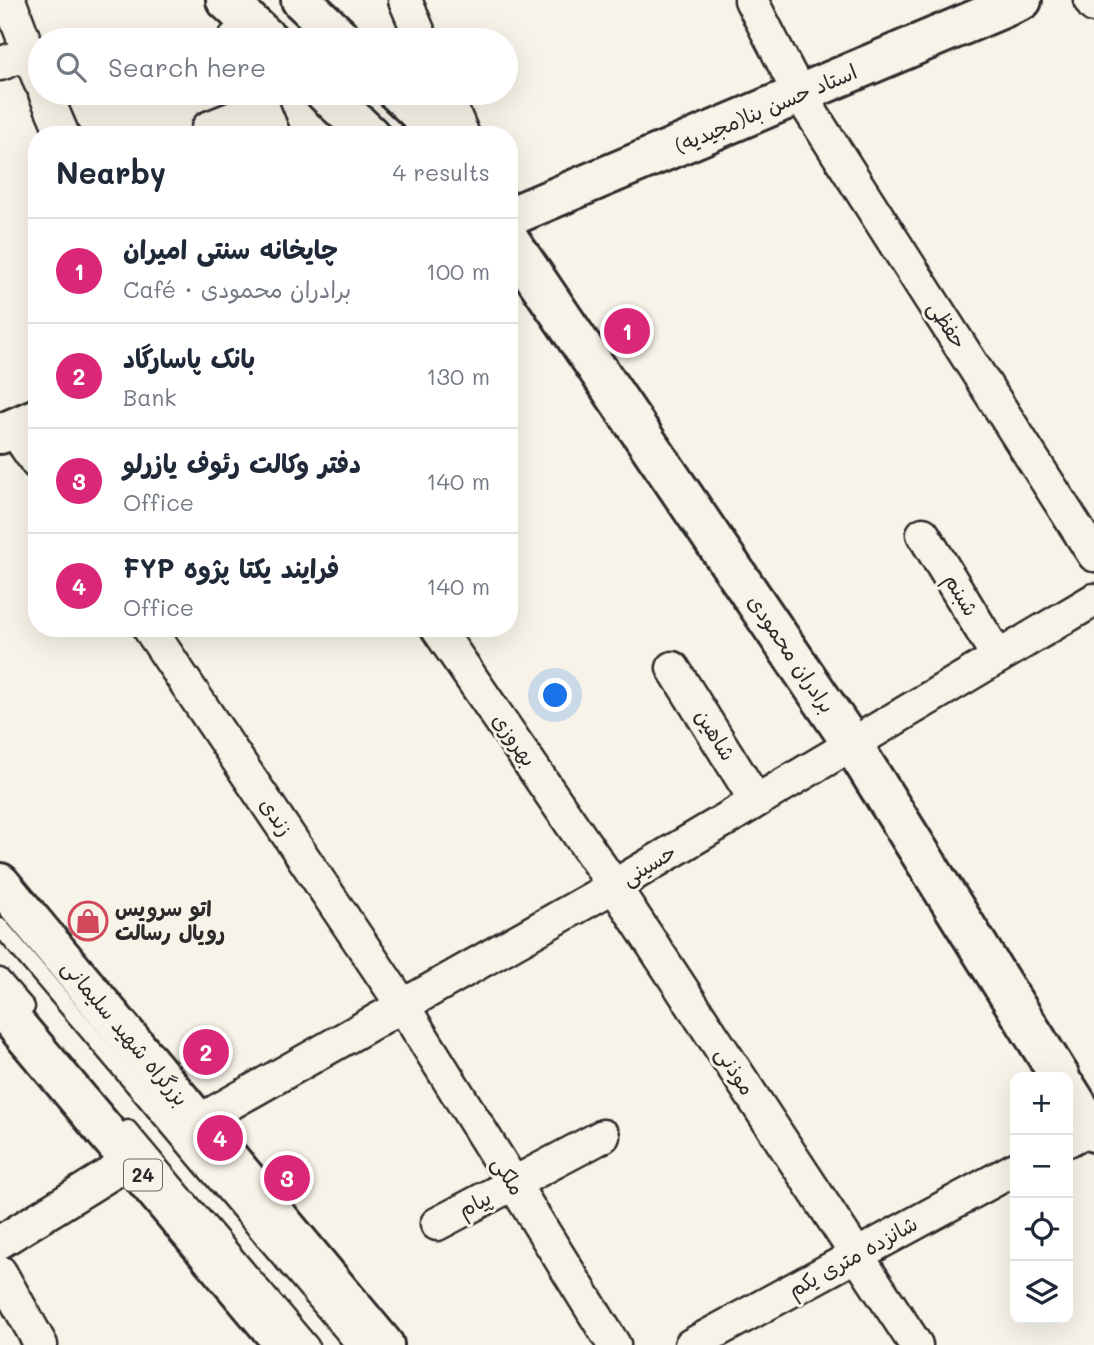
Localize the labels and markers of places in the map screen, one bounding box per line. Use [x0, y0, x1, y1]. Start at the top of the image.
pin: 1 [604, 305, 650, 357]
place label: اتو سرویس رویال رسالت [115, 894, 225, 946]
shop icon: اتو سرویس رویال رسالت [67, 900, 109, 942]
pin: 2 [183, 1026, 229, 1078]
pin: 4 [197, 1112, 243, 1164]
pin: 3 [264, 1152, 310, 1204]

